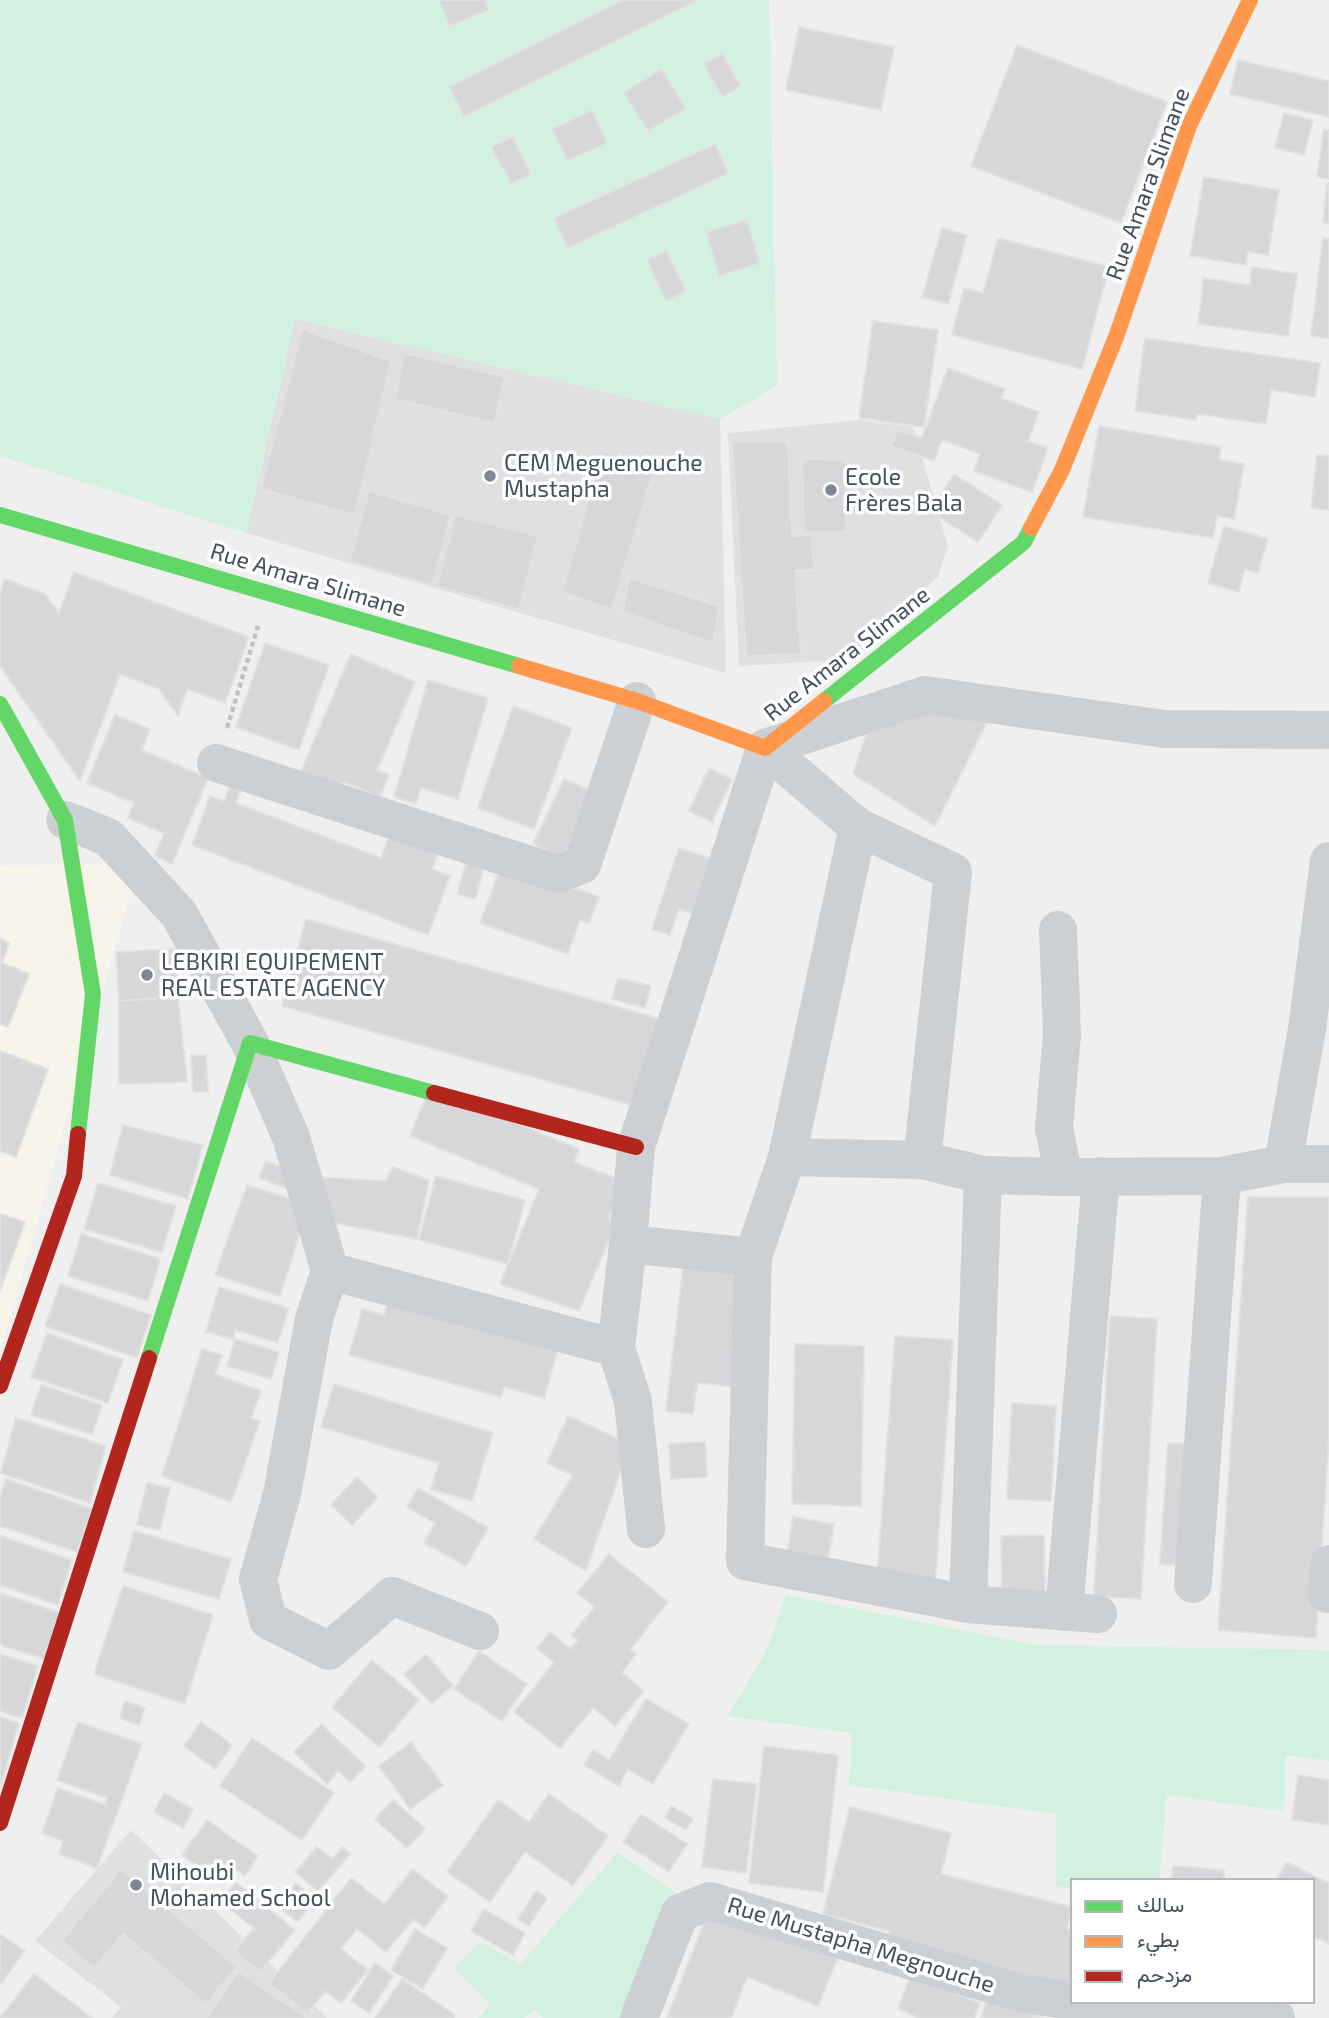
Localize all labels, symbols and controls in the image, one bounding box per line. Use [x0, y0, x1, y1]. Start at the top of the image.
street label: Rue Amara Slimane [1100, 84, 1196, 284]
place label: CEM Meguenouche Mustapha [504, 449, 703, 503]
place label: Ecole Frères Bala [845, 463, 963, 517]
marker: CEM Meguenouche Mustapha [482, 468, 498, 484]
marker: Ecole Frères Bala [823, 482, 839, 498]
street label: Rue Amara Slimane [207, 537, 409, 623]
street label: Rue Amara Slimane [759, 581, 935, 727]
place label: LEBKIRI EQUIPEMENT REAL ESTATE AGENCY [161, 948, 385, 1002]
marker: LEBKIRI EQUIPEMENT REAL ESTATE AGENCY [139, 967, 155, 983]
place label: Mihoubi Mohamed School [150, 1858, 331, 1912]
marker: Mihoubi Mohamed School [128, 1877, 144, 1893]
legend [1070, 1878, 1315, 2004]
street label: Rue Mustapha Megnouche [724, 1891, 998, 1999]
text: سالك [1137, 1891, 1184, 1916]
text: بطيء [1137, 1926, 1180, 1951]
text: مزدحم [1137, 1961, 1192, 1986]

